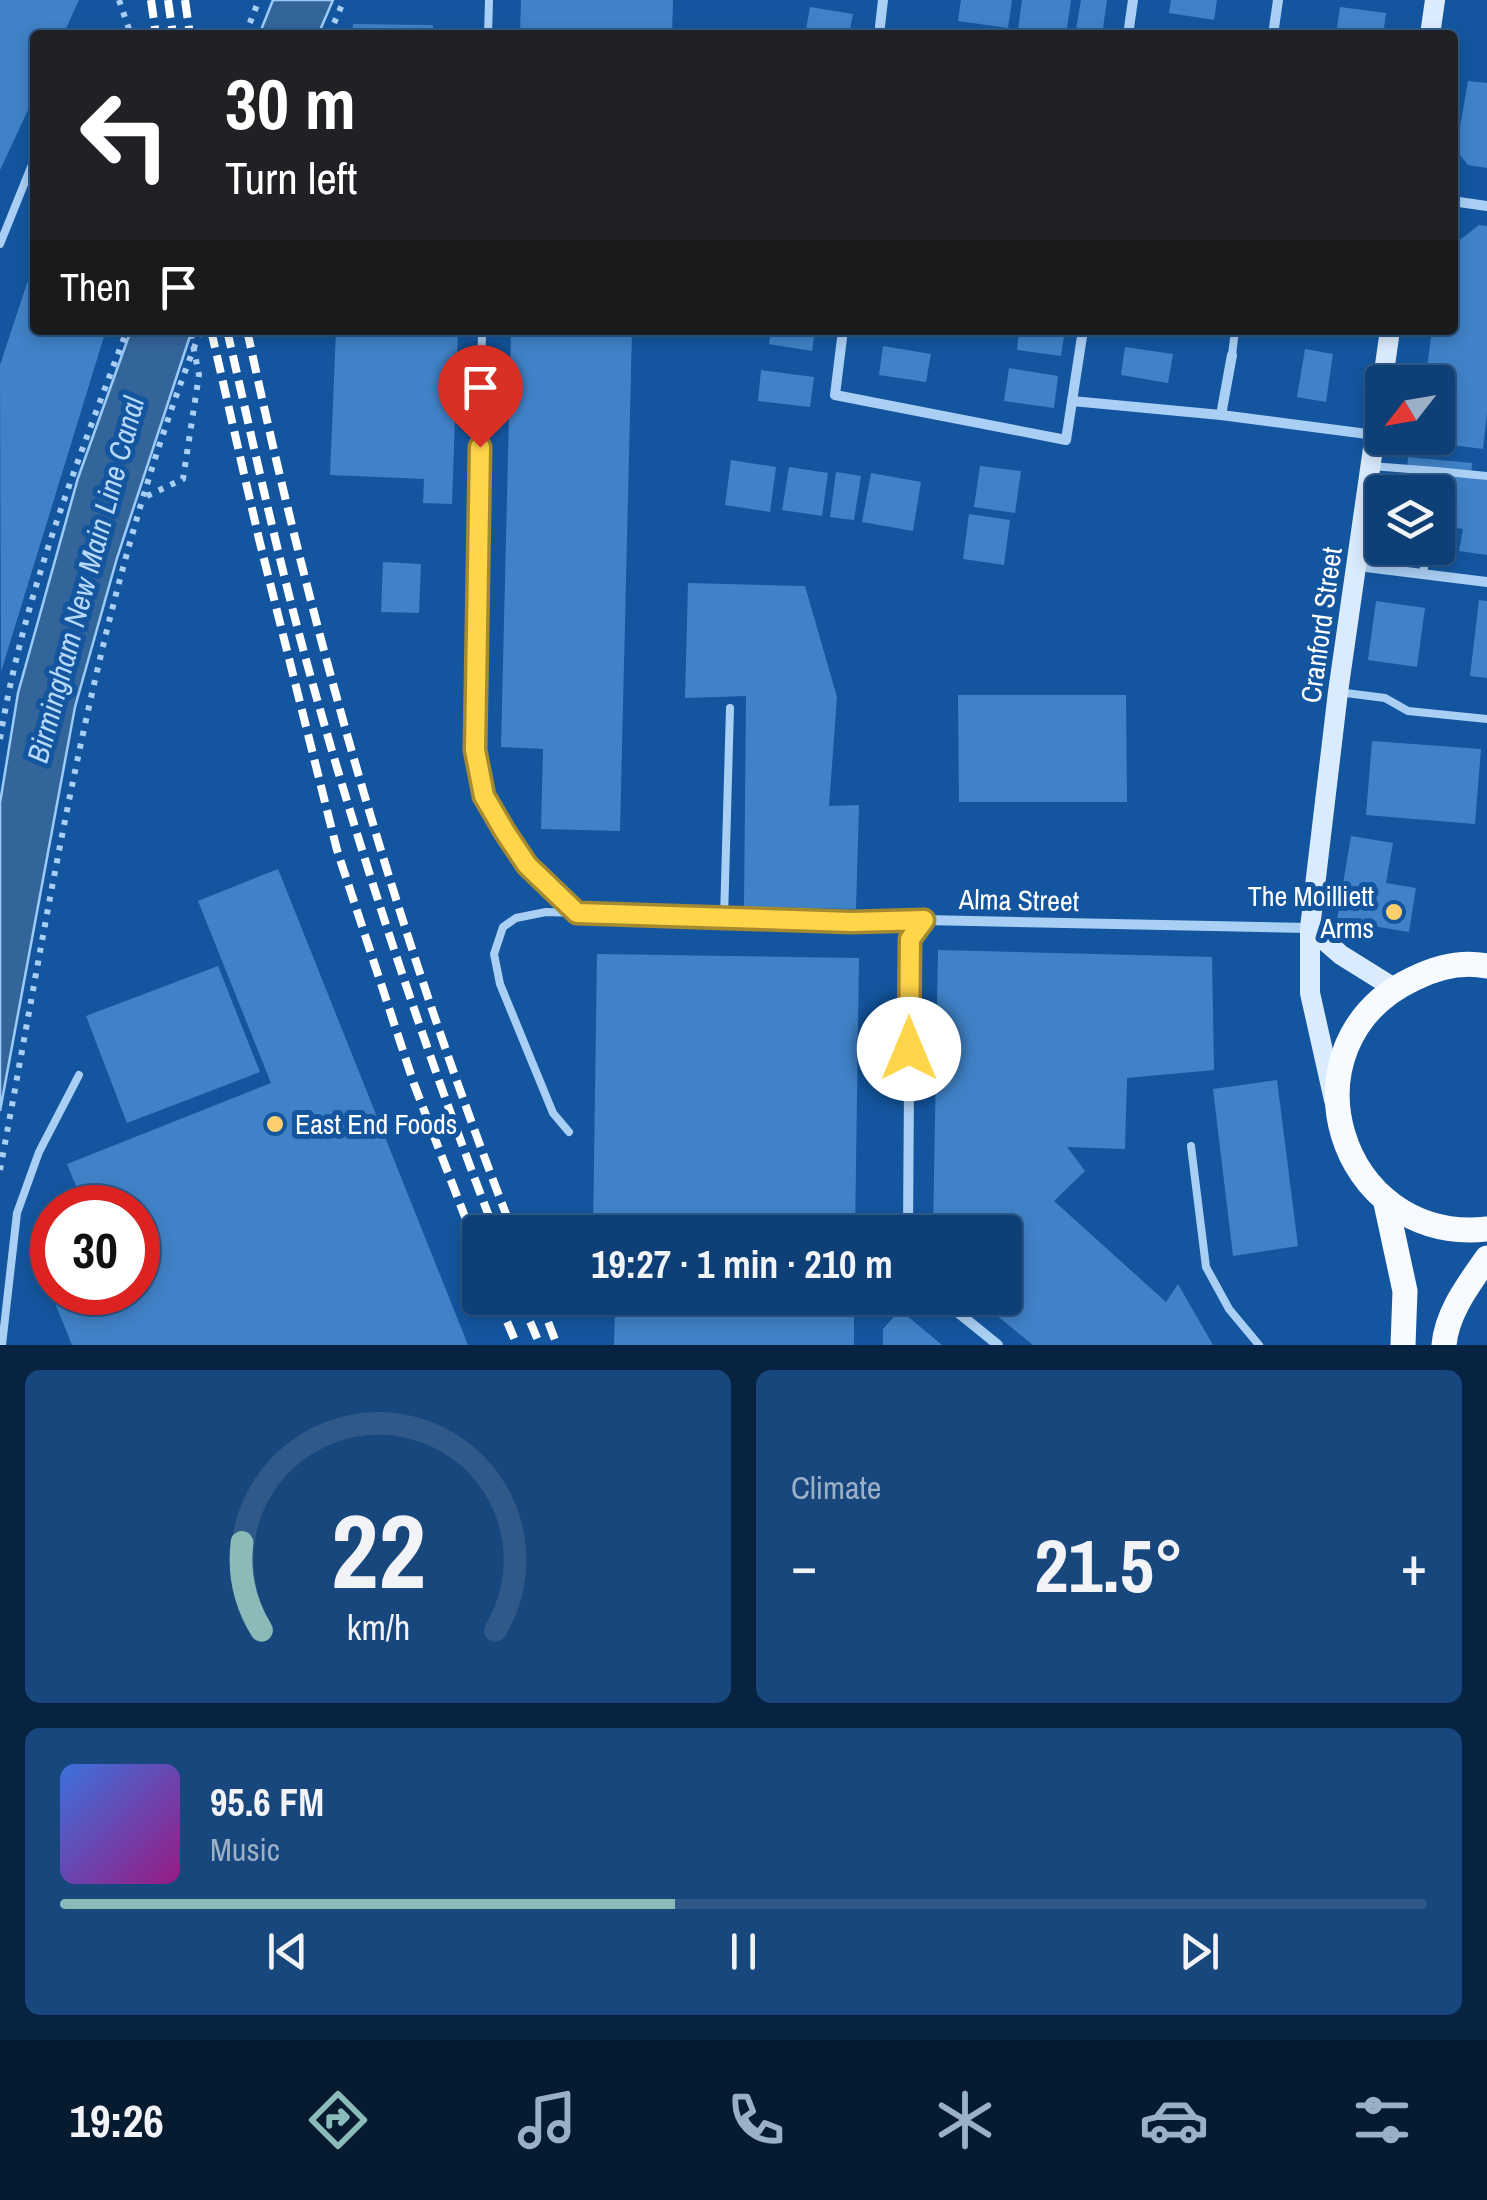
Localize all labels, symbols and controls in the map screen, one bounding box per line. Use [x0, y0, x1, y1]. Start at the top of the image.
text: 30 m [225, 57, 356, 151]
icon: left [60, 70, 190, 200]
text: Turn left [225, 147, 357, 208]
icon: arrive [151, 260, 206, 315]
text: Then [60, 262, 131, 313]
pin [438, 345, 523, 448]
icon: arrive [453, 360, 508, 415]
north arrow [1365, 365, 1455, 455]
map controls [1365, 365, 1455, 565]
water label: Birmingham New Main Line Canal [17, 392, 153, 767]
button: layers [1365, 475, 1455, 565]
street label: Cranford Street [1291, 545, 1351, 705]
place label: The Moilliett Arms [1248, 877, 1374, 947]
street label: Alma Street [958, 880, 1079, 920]
marker: The Moilliett Arms [1383, 901, 1405, 923]
position arrow [857, 997, 961, 1101]
place label: East End Foods [295, 1105, 457, 1143]
marker: East End Foods [264, 1113, 286, 1135]
speed limit sign: 30 [30, 1185, 160, 1315]
text: 19:27 · 1 min · 210 m [591, 1239, 893, 1290]
text: Climate [791, 1466, 881, 1509]
text: 22 [331, 1480, 425, 1620]
text: 21.5° [1034, 1514, 1184, 1615]
text: − [791, 1528, 817, 1602]
text: + [1401, 1528, 1427, 1602]
text: km/h [346, 1603, 410, 1651]
text: 95.6 FM [210, 1777, 324, 1828]
text: Music [210, 1828, 280, 1871]
icon: previous [260, 1924, 315, 1979]
icon: pause [716, 1924, 771, 1979]
icon: next [1172, 1924, 1227, 1979]
icon: directions [303, 2085, 373, 2155]
icon: music [512, 2085, 582, 2155]
icon: phone [721, 2085, 791, 2155]
icon: climate [930, 2085, 1000, 2155]
icon: car [1139, 2085, 1209, 2155]
icon: filters [1347, 2085, 1417, 2155]
text: 19:26 [69, 2090, 164, 2151]

